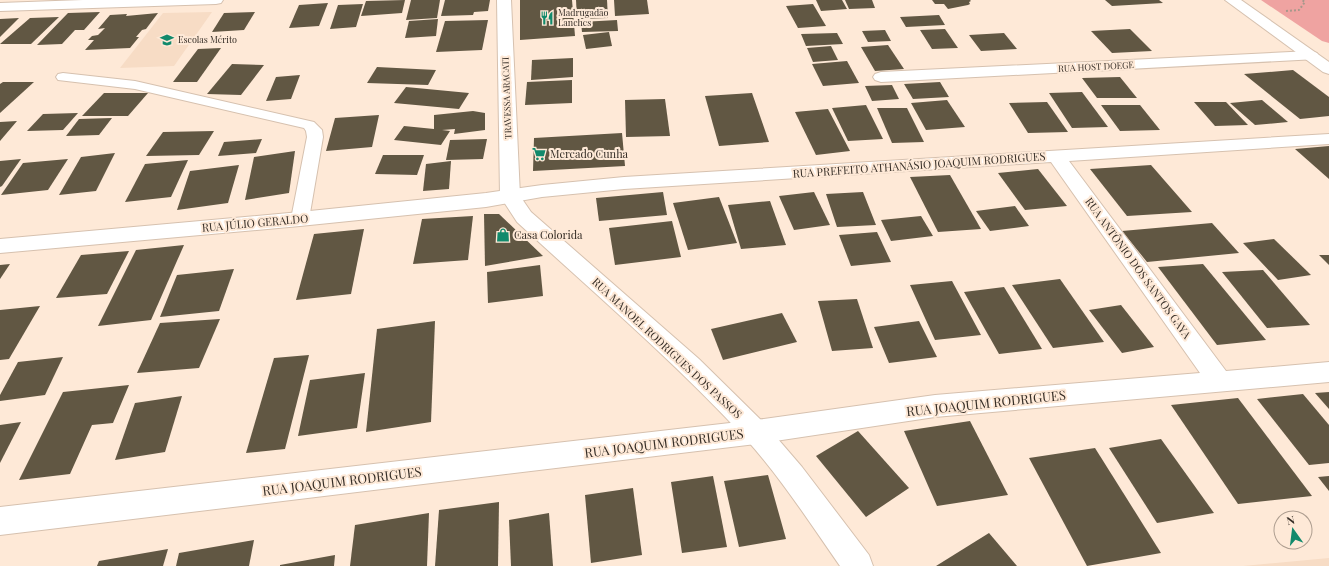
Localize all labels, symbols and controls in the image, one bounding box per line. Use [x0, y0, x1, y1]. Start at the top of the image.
place label: Madrugadão Lanches [558, 6, 609, 28]
restaurant icon: Madrugadão Lanches [539, 10, 555, 26]
school or university icon: Escolas Mérito [159, 32, 175, 48]
place label: Escolas Mérito [178, 33, 237, 45]
street label: TRAVESSA ARACATI [499, 57, 513, 139]
street label: RUA HOST DOEGE [1058, 58, 1135, 74]
supermarket icon: Mercado Cunha [531, 146, 547, 162]
place label: Mercado Cunha [550, 146, 629, 161]
street label: RUA PREFEITO ATHANÁSIO JOAQUIM RODRIGUES [792, 148, 1046, 181]
street label: RUA ANTÔNIO DOS SANTOS GAYA [1082, 194, 1195, 341]
street label: RUA JÚLIO GERALDO [201, 210, 309, 235]
shop icon: Casa Colorida [495, 227, 511, 243]
place label: Casa Colorida [514, 227, 583, 242]
street label: RUA MANOEL RODRIGUES DOS PASSOS [589, 274, 746, 421]
street label: RUA JOAQUIM RODRIGUES [905, 386, 1066, 419]
street label: RUA JOAQUIM RODRIGUES [583, 424, 744, 461]
street label: RUA JOAQUIM RODRIGUES [261, 462, 422, 499]
north arrow [1273, 510, 1313, 550]
text: N [1285, 512, 1296, 528]

